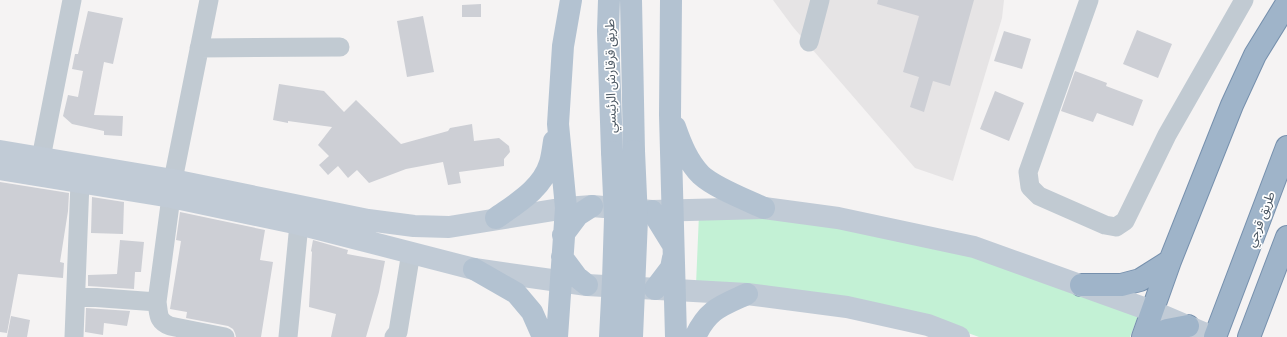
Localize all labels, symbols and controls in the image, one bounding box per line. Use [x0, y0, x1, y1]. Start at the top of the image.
street label: طريق قرقارش الرئيسي [601, 18, 622, 133]
street label: طريق قرجي [1242, 189, 1281, 250]

